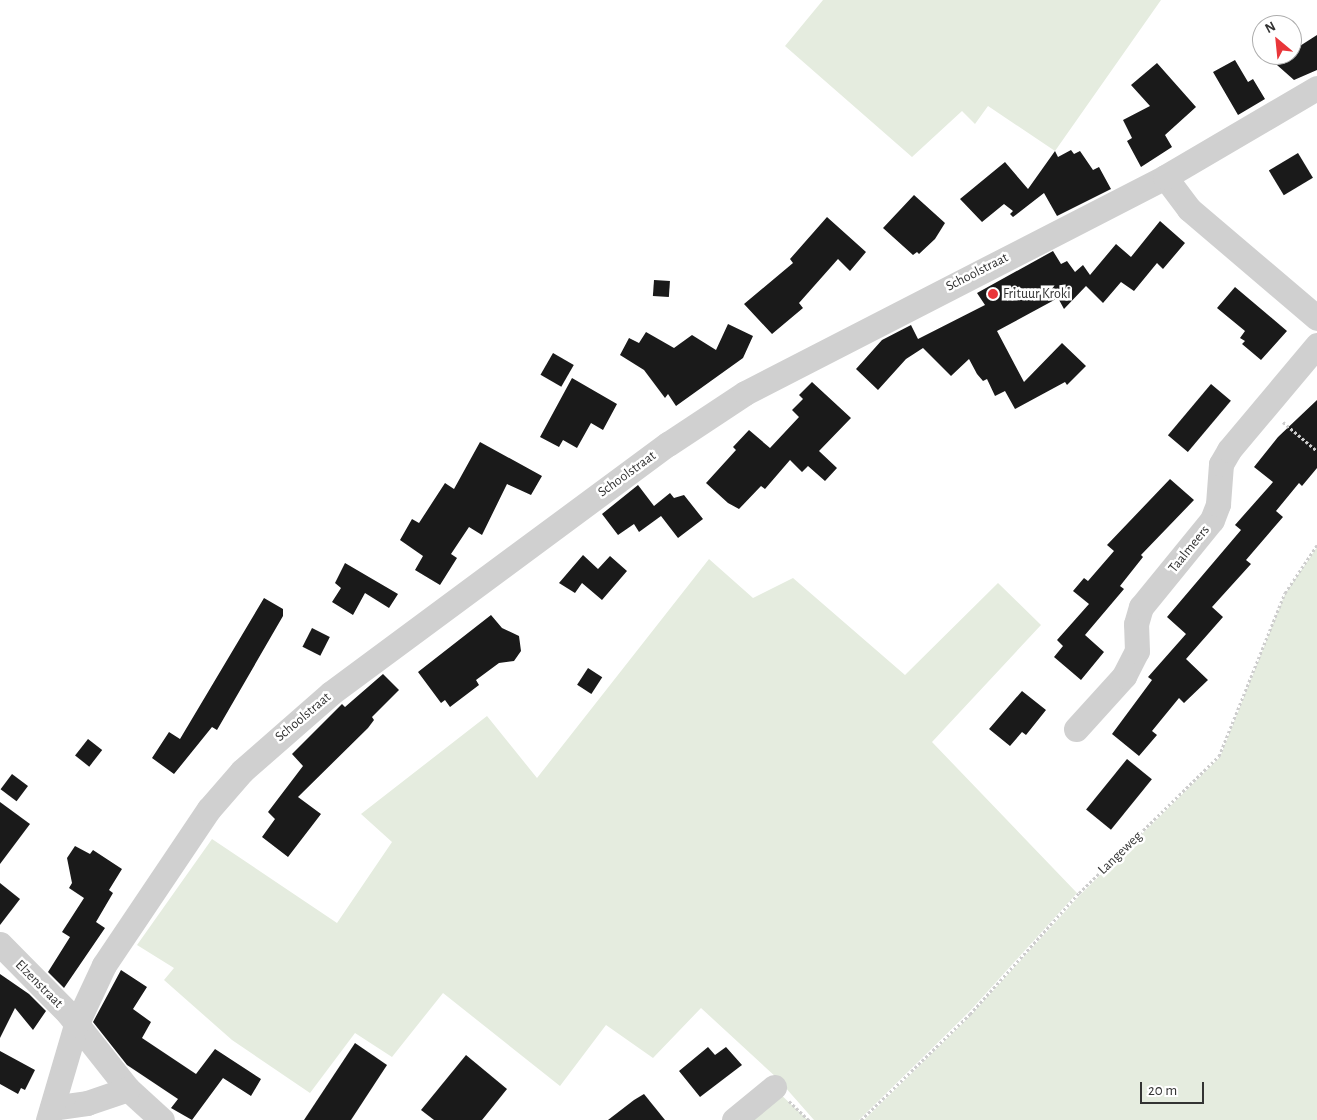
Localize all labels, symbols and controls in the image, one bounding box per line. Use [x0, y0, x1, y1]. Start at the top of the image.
north arrow [1252, 15, 1302, 65]
text: N [1263, 19, 1278, 36]
street label: Schoolstraat [943, 249, 1011, 295]
place label: Frituur Kroki [1003, 286, 1071, 302]
marker: Frituur Kroki [987, 288, 999, 300]
street label: Schoolstraat [595, 447, 659, 501]
street label: Taalmeers [1165, 522, 1213, 576]
street label: Schoolstraat [272, 689, 334, 745]
street label: Langeweg [1094, 828, 1146, 878]
street label: Elzenstraat [12, 957, 66, 1011]
scale bar [1142, 1072, 1206, 1104]
text: 20 m [1148, 1083, 1177, 1098]

